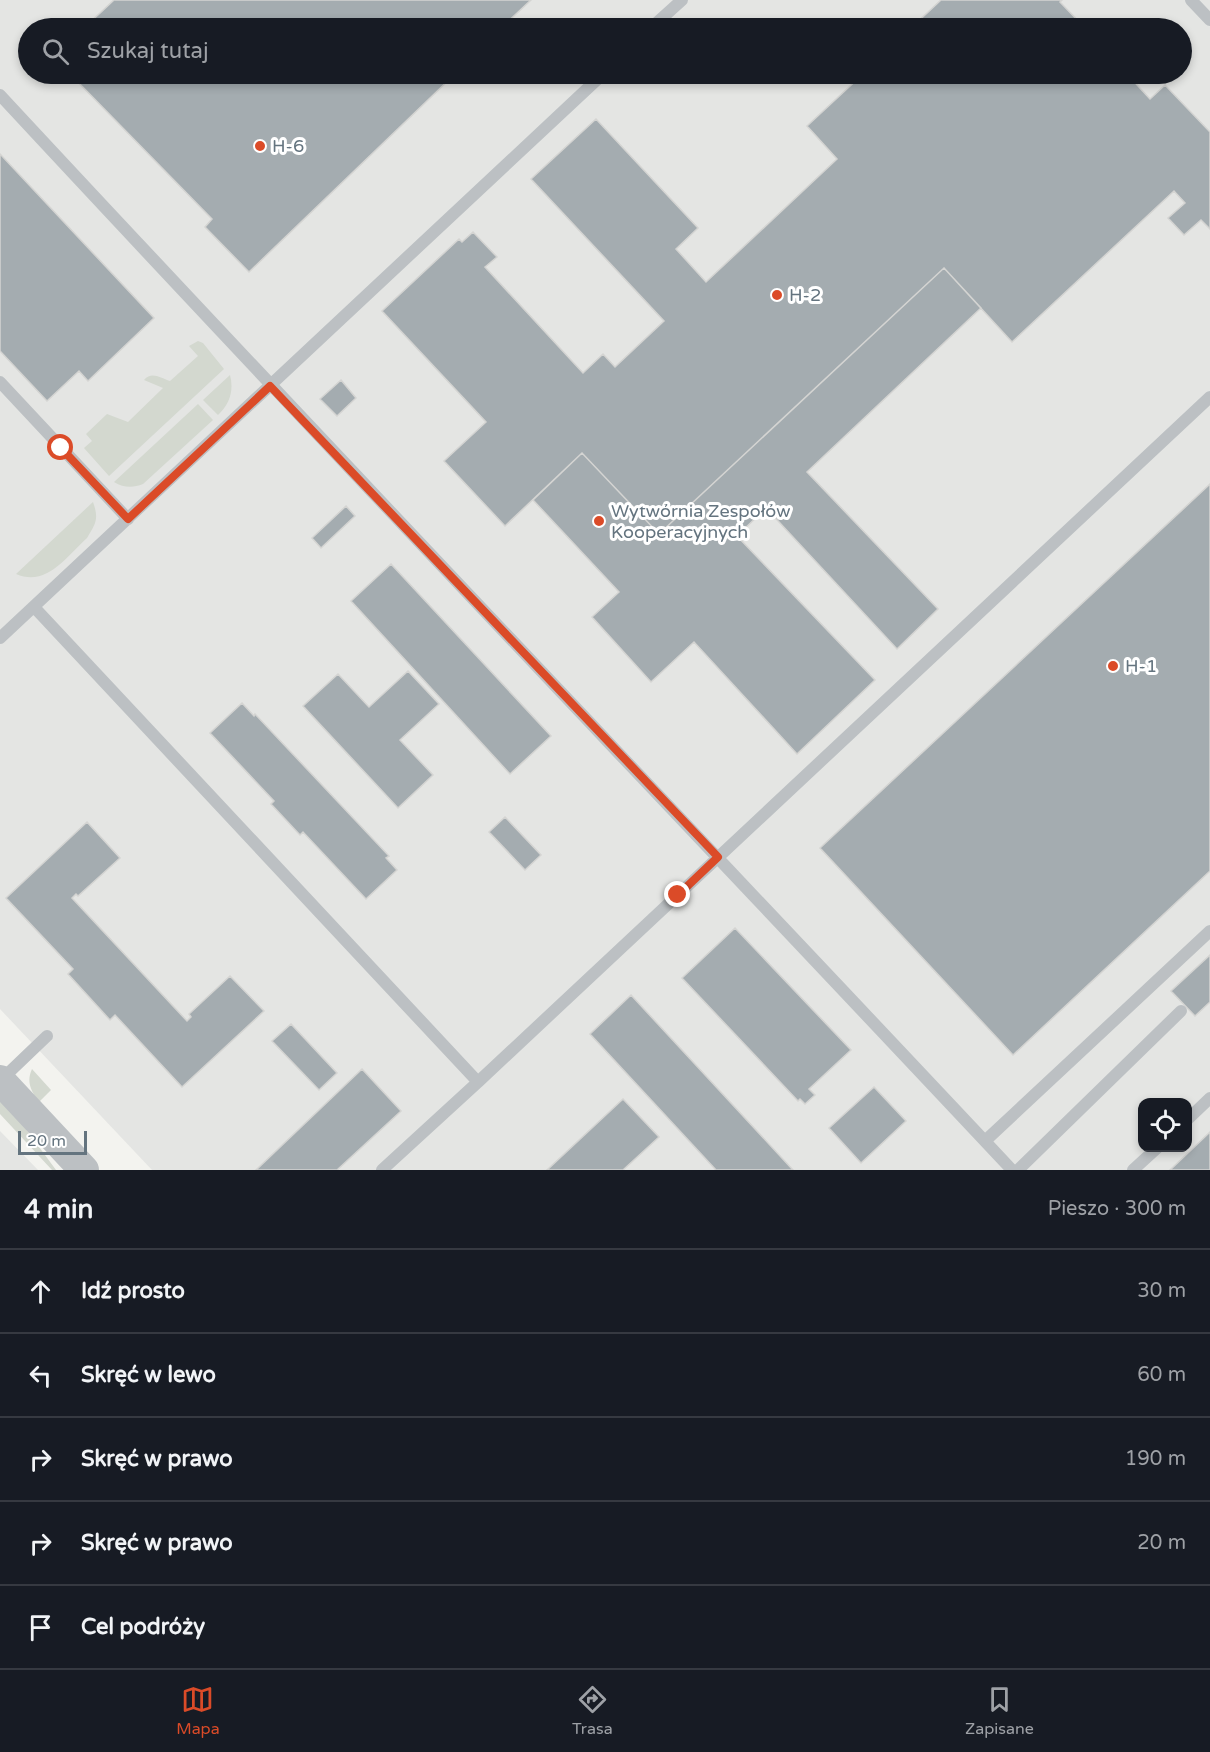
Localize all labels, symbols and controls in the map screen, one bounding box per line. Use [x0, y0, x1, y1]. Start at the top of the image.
search box [18, 18, 1192, 84]
icon: search [39, 35, 72, 68]
text: Szukaj tutaj [87, 38, 209, 64]
place label: H-6 [272, 135, 304, 157]
marker: H-6 [253, 139, 267, 153]
place label: H-2 [789, 284, 821, 306]
marker: H-2 [770, 288, 784, 302]
route start [47, 434, 73, 460]
place label: Wytwórnia Zespołów Kooperacyjnych [611, 500, 790, 543]
marker: Wytwórnia Zespołów Kooperacyjnych [592, 514, 606, 528]
place label: H-1 [1125, 655, 1157, 677]
marker: H-1 [1106, 659, 1120, 673]
route end [664, 881, 690, 907]
map controls [1138, 1098, 1192, 1152]
button: locate [1138, 1098, 1192, 1152]
scale bar [18, 1128, 87, 1156]
text: 20 m [27, 1131, 66, 1151]
text: 4 min [24, 1194, 93, 1225]
text: Pieszo · 300 m [1048, 1197, 1186, 1221]
icon: ahead [24, 1275, 57, 1308]
text: Idź prosto [81, 1278, 185, 1304]
text: 30 m [1137, 1279, 1186, 1303]
icon: left [24, 1359, 57, 1392]
text: Skręć w lewo [81, 1362, 216, 1388]
text: 60 m [1137, 1363, 1186, 1387]
icon: right [24, 1443, 57, 1476]
text: Skręć w prawo [81, 1446, 233, 1472]
text: 190 m [1125, 1447, 1186, 1471]
icon: right [24, 1527, 57, 1560]
text: Skręć w prawo [81, 1530, 233, 1556]
text: 20 m [1137, 1531, 1186, 1555]
icon: arrive [24, 1611, 57, 1644]
text: Cel podróży [81, 1614, 205, 1640]
tab: Mapa [176, 1683, 220, 1739]
tab: Trasa [572, 1683, 613, 1739]
tab: Zapisane [965, 1683, 1034, 1739]

